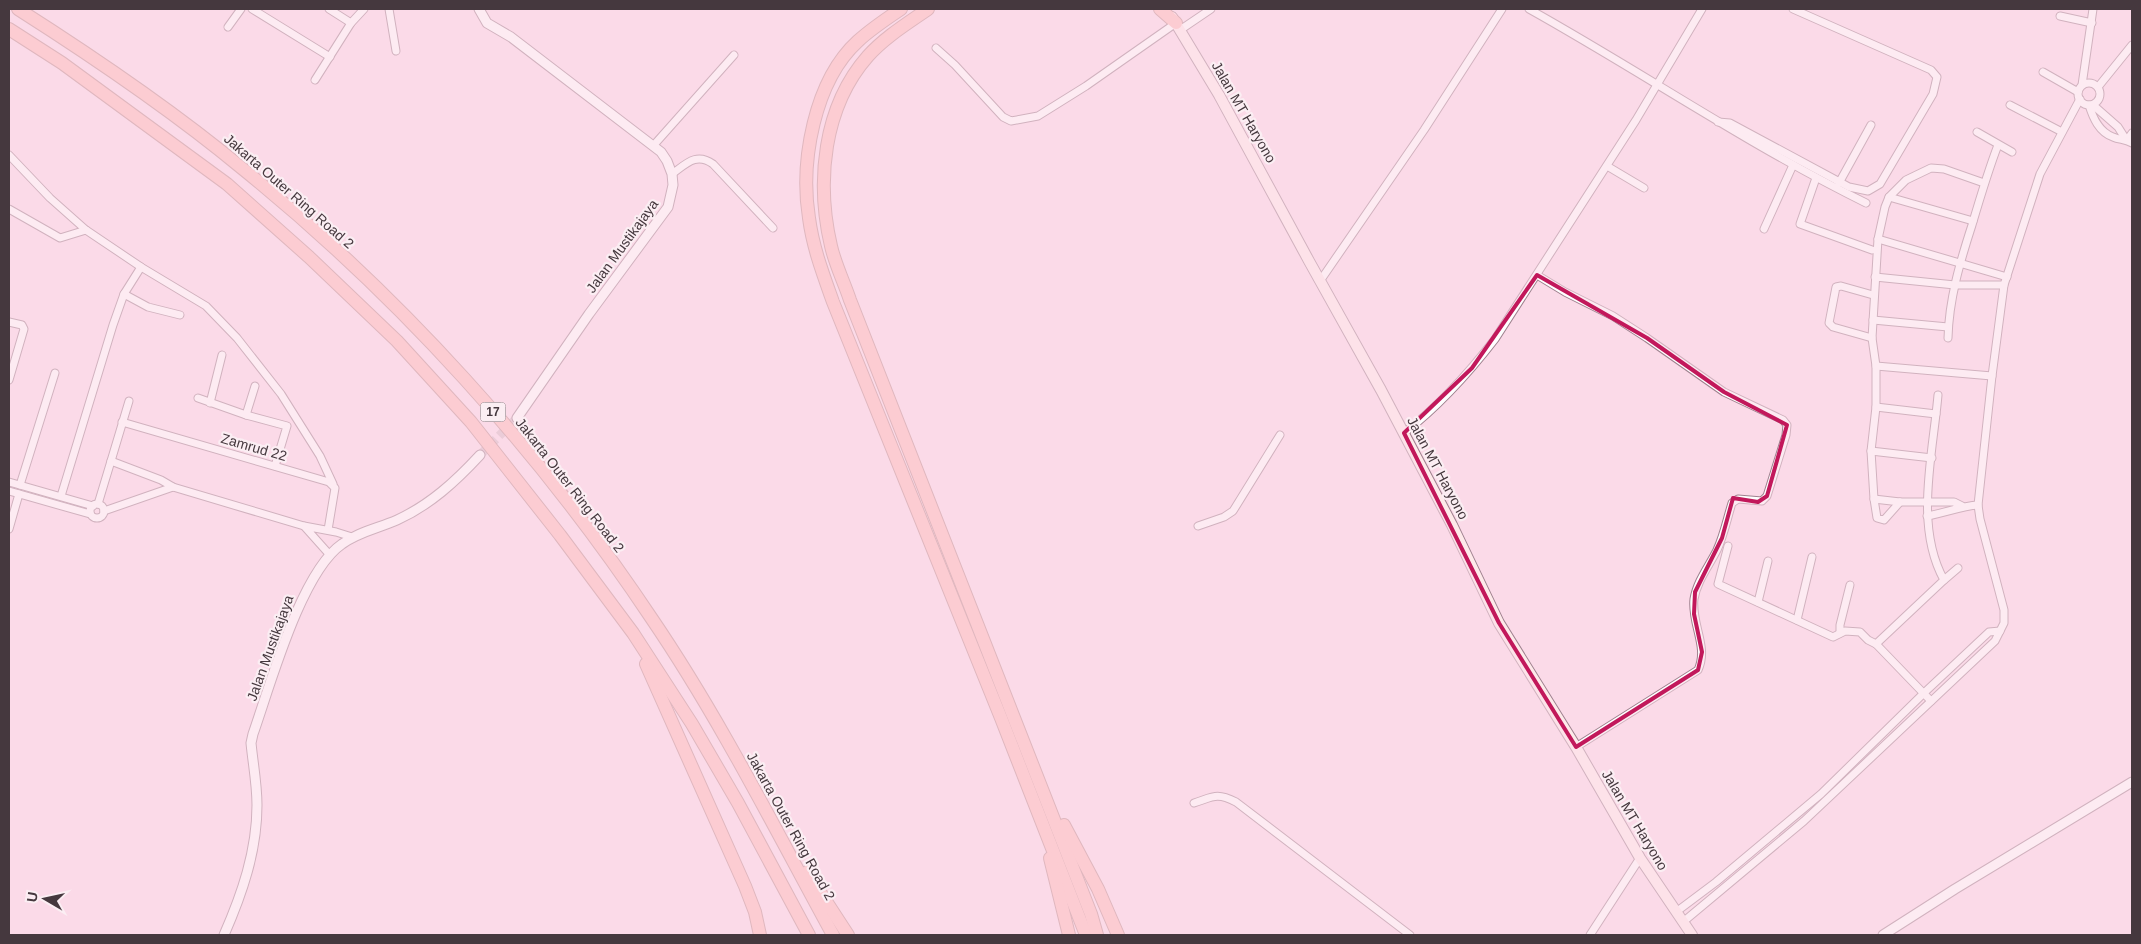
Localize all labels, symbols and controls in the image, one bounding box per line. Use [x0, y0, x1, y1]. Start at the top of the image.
street label: Jalan MT Haryono [1209, 59, 1280, 166]
street label: Jakarta Outer Ring Road 2 [221, 130, 357, 252]
street label: Jalan Mustikajaya [583, 196, 661, 296]
road number: 17 [480, 402, 506, 422]
street label: Jakarta Outer Ring Road 2 [512, 414, 628, 556]
street label: Jalan MT Haryono [1404, 414, 1472, 522]
street label: Zamrud 22 [219, 430, 289, 464]
street label: Jalan Mustikajaya [243, 593, 297, 703]
street label: Jakarta Outer Ring Road 2 [744, 749, 838, 903]
street label: Jalan MT Haryono [1599, 767, 1671, 873]
north arrow [20, 874, 70, 924]
text: U [23, 891, 41, 903]

